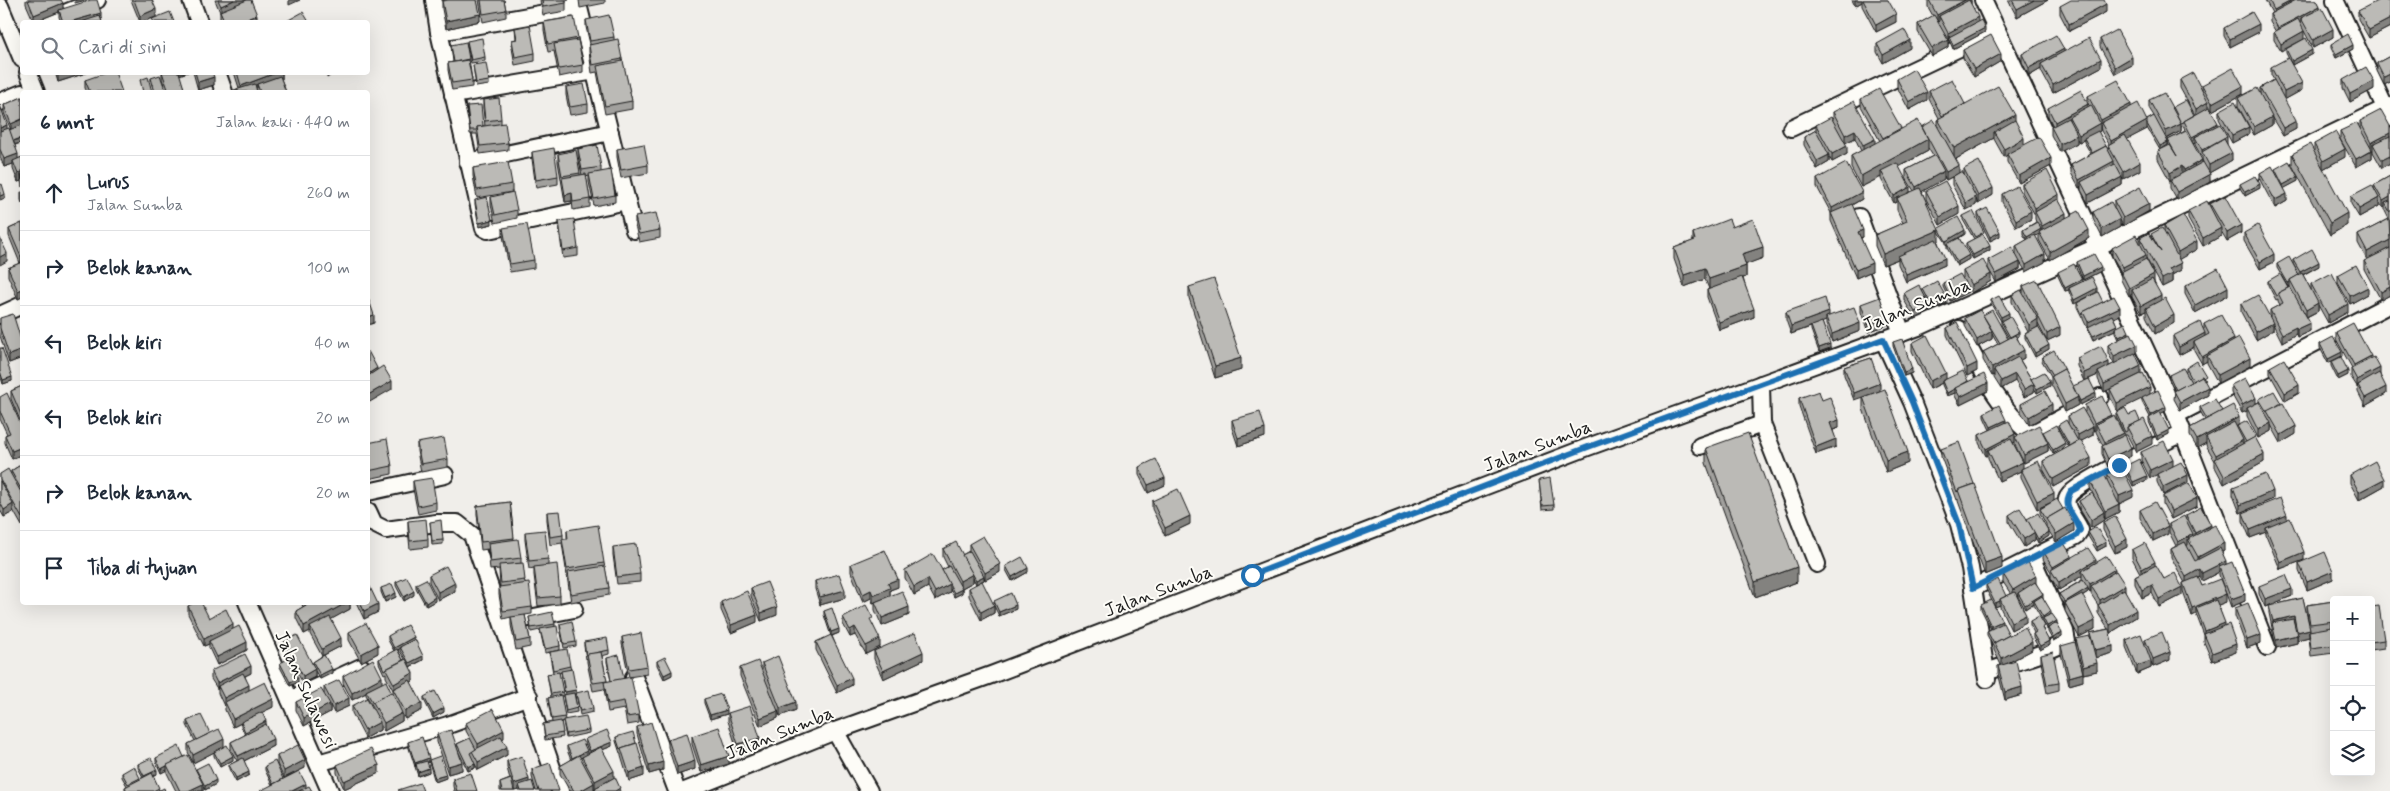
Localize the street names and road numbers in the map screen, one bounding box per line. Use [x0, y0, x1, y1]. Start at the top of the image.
street label: Jalan Sumba [1859, 272, 1974, 338]
street label: Jalan Sumba [1480, 414, 1595, 478]
street label: Jalan Sumba [1101, 559, 1216, 623]
street label: Jalan Sulawesi [268, 627, 343, 753]
street label: Jalan Sumba [722, 700, 837, 766]

